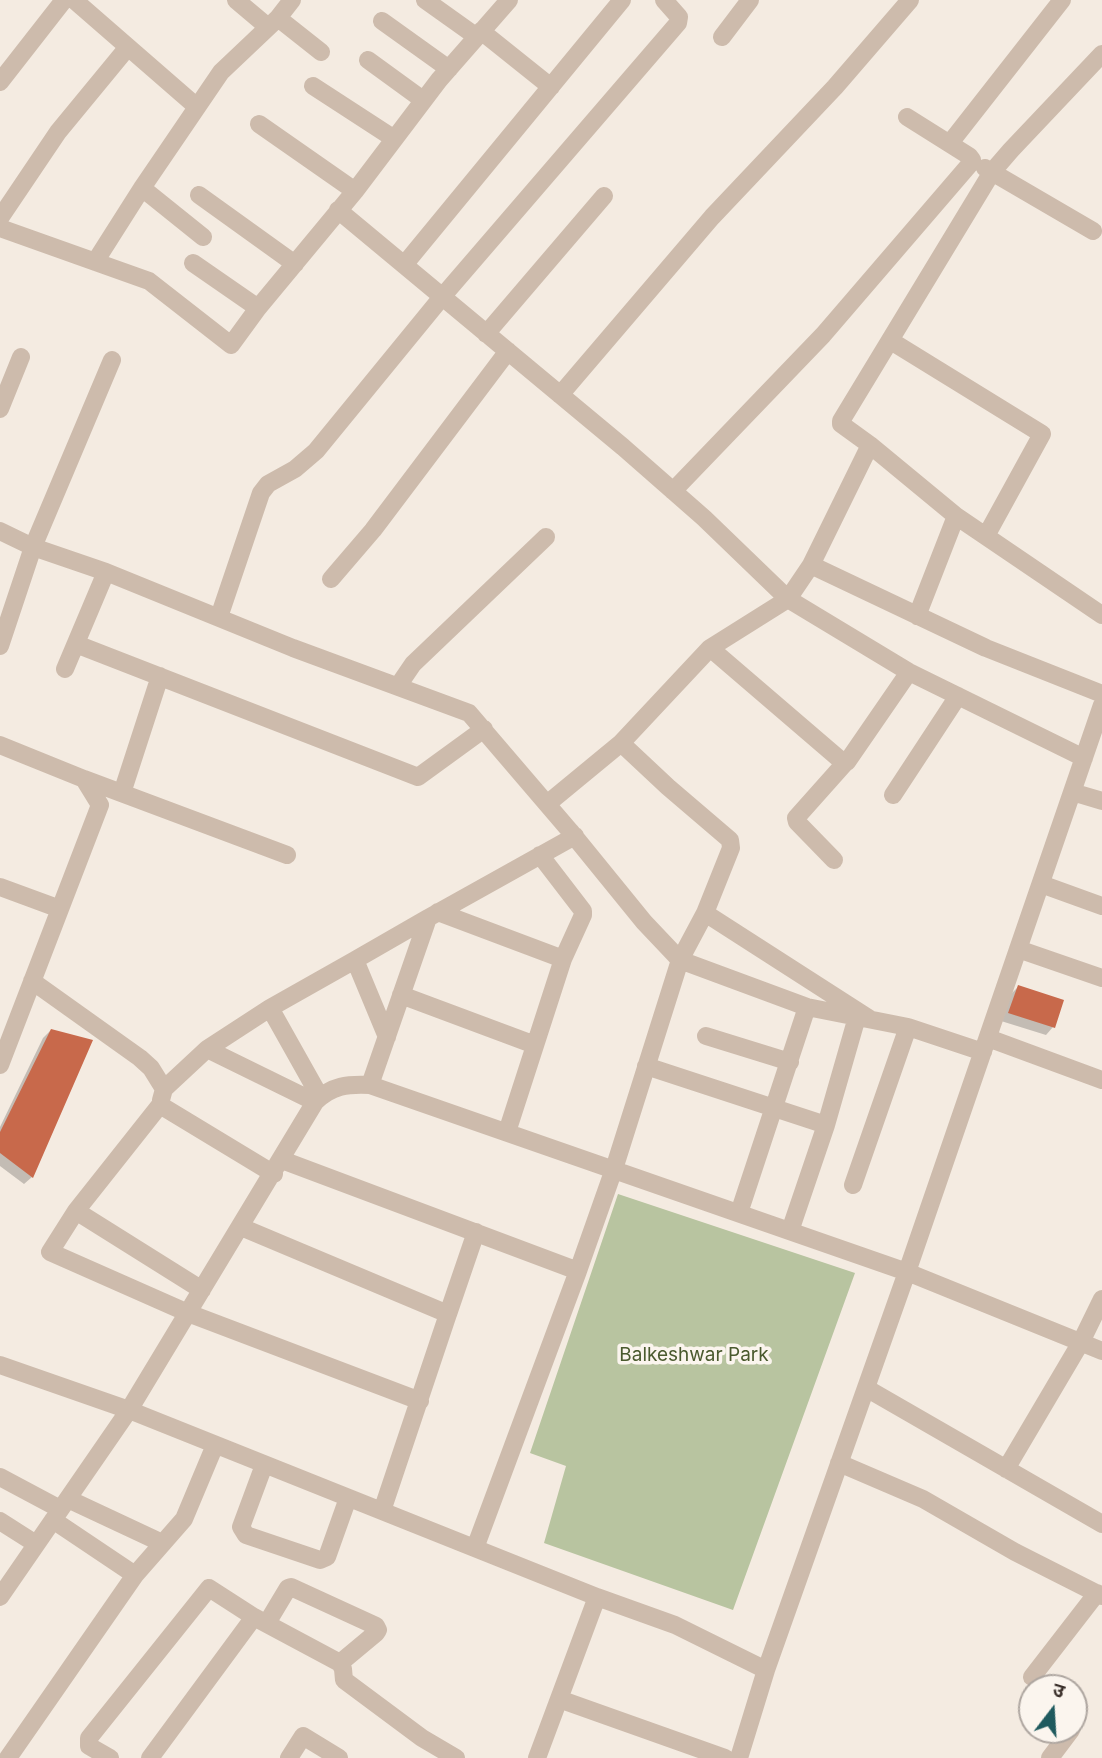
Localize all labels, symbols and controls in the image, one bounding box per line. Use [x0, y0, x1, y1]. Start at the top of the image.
park label: Balkeshwar Park [619, 1344, 769, 1366]
north arrow [1018, 1674, 1088, 1744]
text: उ [1050, 1678, 1067, 1703]

